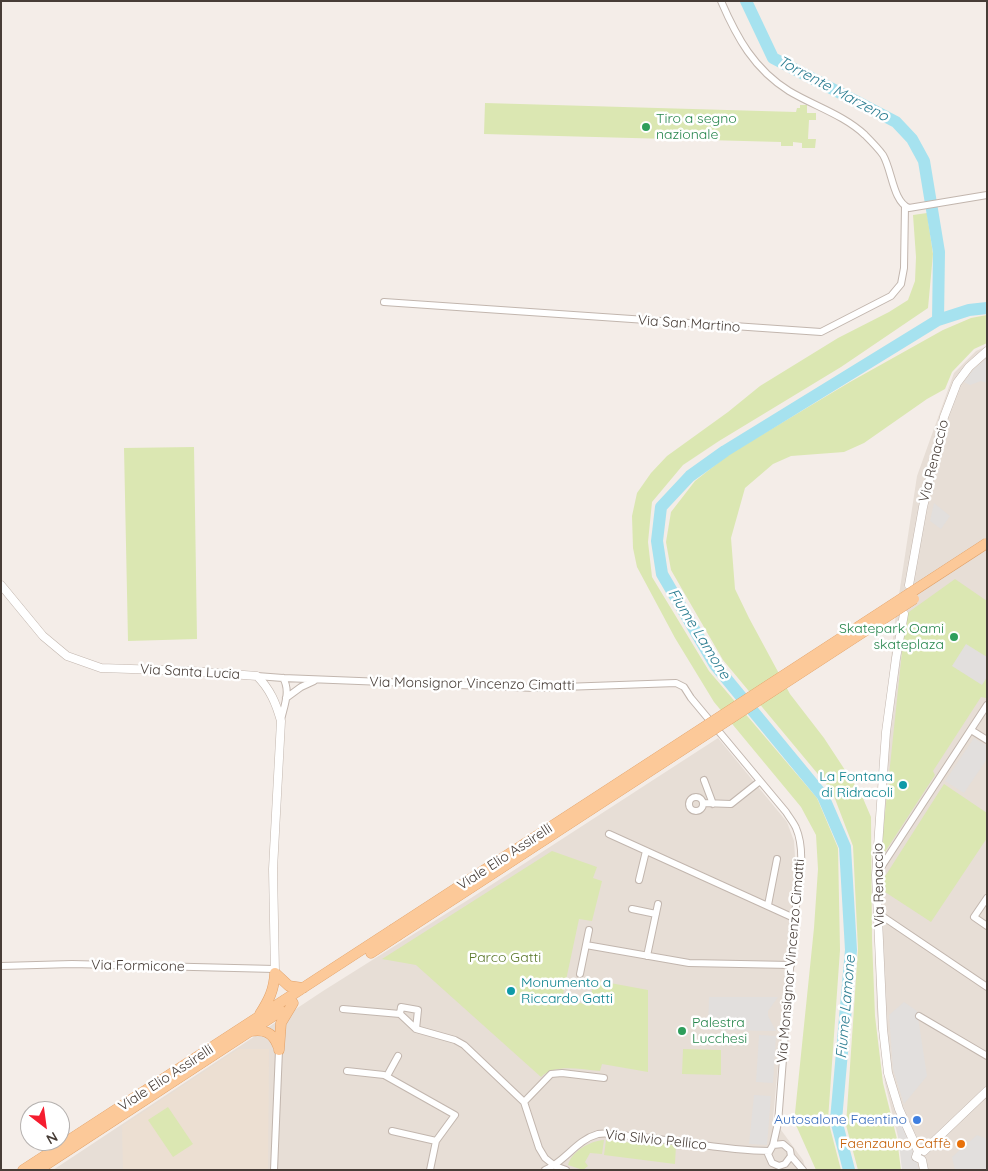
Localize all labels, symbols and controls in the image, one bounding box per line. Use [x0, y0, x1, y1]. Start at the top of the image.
water label: Torrente Marzeno [775, 52, 891, 126]
place label: Tiro a segno nazionale [656, 111, 737, 144]
marker: Tiro a segno nazionale [640, 121, 652, 133]
street label: Via San Martino [637, 312, 741, 336]
street label: Via Renaccio [916, 418, 952, 504]
water label: Fiume Lamone [664, 585, 734, 683]
place label: Skatepark Oami skateplaza [839, 621, 944, 654]
marker: Skatepark Oami skateplaza [948, 631, 960, 643]
street label: Via Santa Lucia [140, 661, 240, 683]
street label: Via Monsignor Vincenzo Cimatti [369, 674, 575, 694]
place label: La Fontana di Ridracoli [819, 769, 893, 802]
marker: La Fontana di Ridracoli [897, 779, 909, 791]
street label: Viale Elio Assirelli [454, 820, 556, 894]
street label: Via Renaccio [870, 843, 888, 927]
street label: Via Monsignor Vincenzo Cimatti [774, 858, 808, 1064]
park label: Parco Gatti [469, 950, 541, 966]
water label: Fiume Lamone [833, 955, 859, 1059]
street label: Via Formicone [91, 957, 185, 975]
place label: Monumento a Riccardo Gatti [521, 975, 613, 1008]
marker: Monumento a Riccardo Gatti [505, 985, 517, 997]
place label: Palestra Lucchesi [692, 1015, 747, 1048]
marker: Palestra Lucchesi [676, 1025, 688, 1037]
street label: Viale Elio Assirelli [115, 1041, 217, 1115]
north arrow [20, 1101, 70, 1151]
place label: Autosalone Faentino [774, 1112, 907, 1128]
marker: Autosalone Faentino [911, 1114, 923, 1126]
street label: Via Silvio Pellico [604, 1126, 708, 1154]
text: N [43, 1128, 61, 1148]
place label: Faenzauno Caffè [840, 1136, 951, 1152]
marker: Faenzauno Caffè [955, 1138, 967, 1150]

